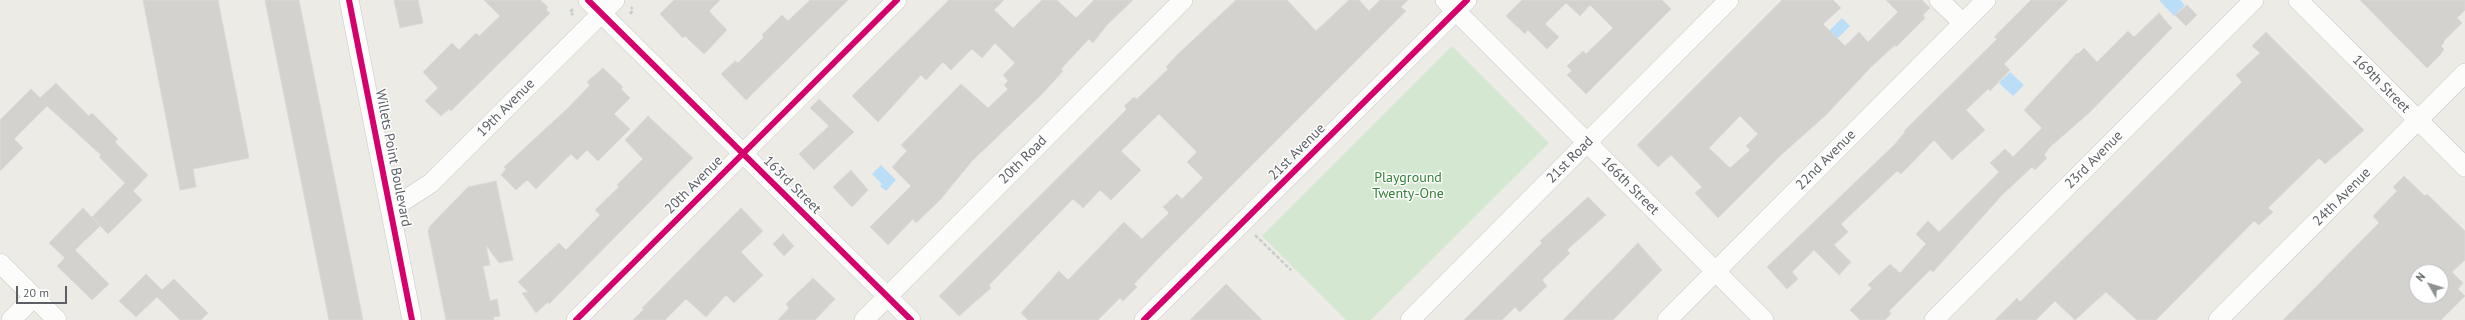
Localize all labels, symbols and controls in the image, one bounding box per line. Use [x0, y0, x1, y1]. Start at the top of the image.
street label: 169th Street [2349, 52, 2413, 116]
street label: 19th Avenue [473, 75, 539, 141]
street label: Willets Point Boulevard [371, 88, 415, 228]
street label: 21st Avenue [1265, 120, 1329, 184]
street label: 22nd Avenue [1793, 127, 1859, 193]
street label: 23rd Avenue [2062, 128, 2126, 192]
street label: 20th Road [995, 132, 1051, 188]
street label: 21st Road [1543, 133, 1597, 187]
street label: 20th Avenue [661, 152, 727, 218]
street label: 163rd Street [760, 153, 824, 217]
street label: 166th Street [1598, 154, 1662, 218]
street label: 24th Avenue [2309, 164, 2375, 230]
park label: Playground Twenty-One [1372, 170, 1444, 202]
north arrow [2409, 264, 2449, 304]
text: N [2413, 270, 2428, 284]
scale bar [18, 278, 69, 304]
text: 20 m [23, 285, 49, 300]

